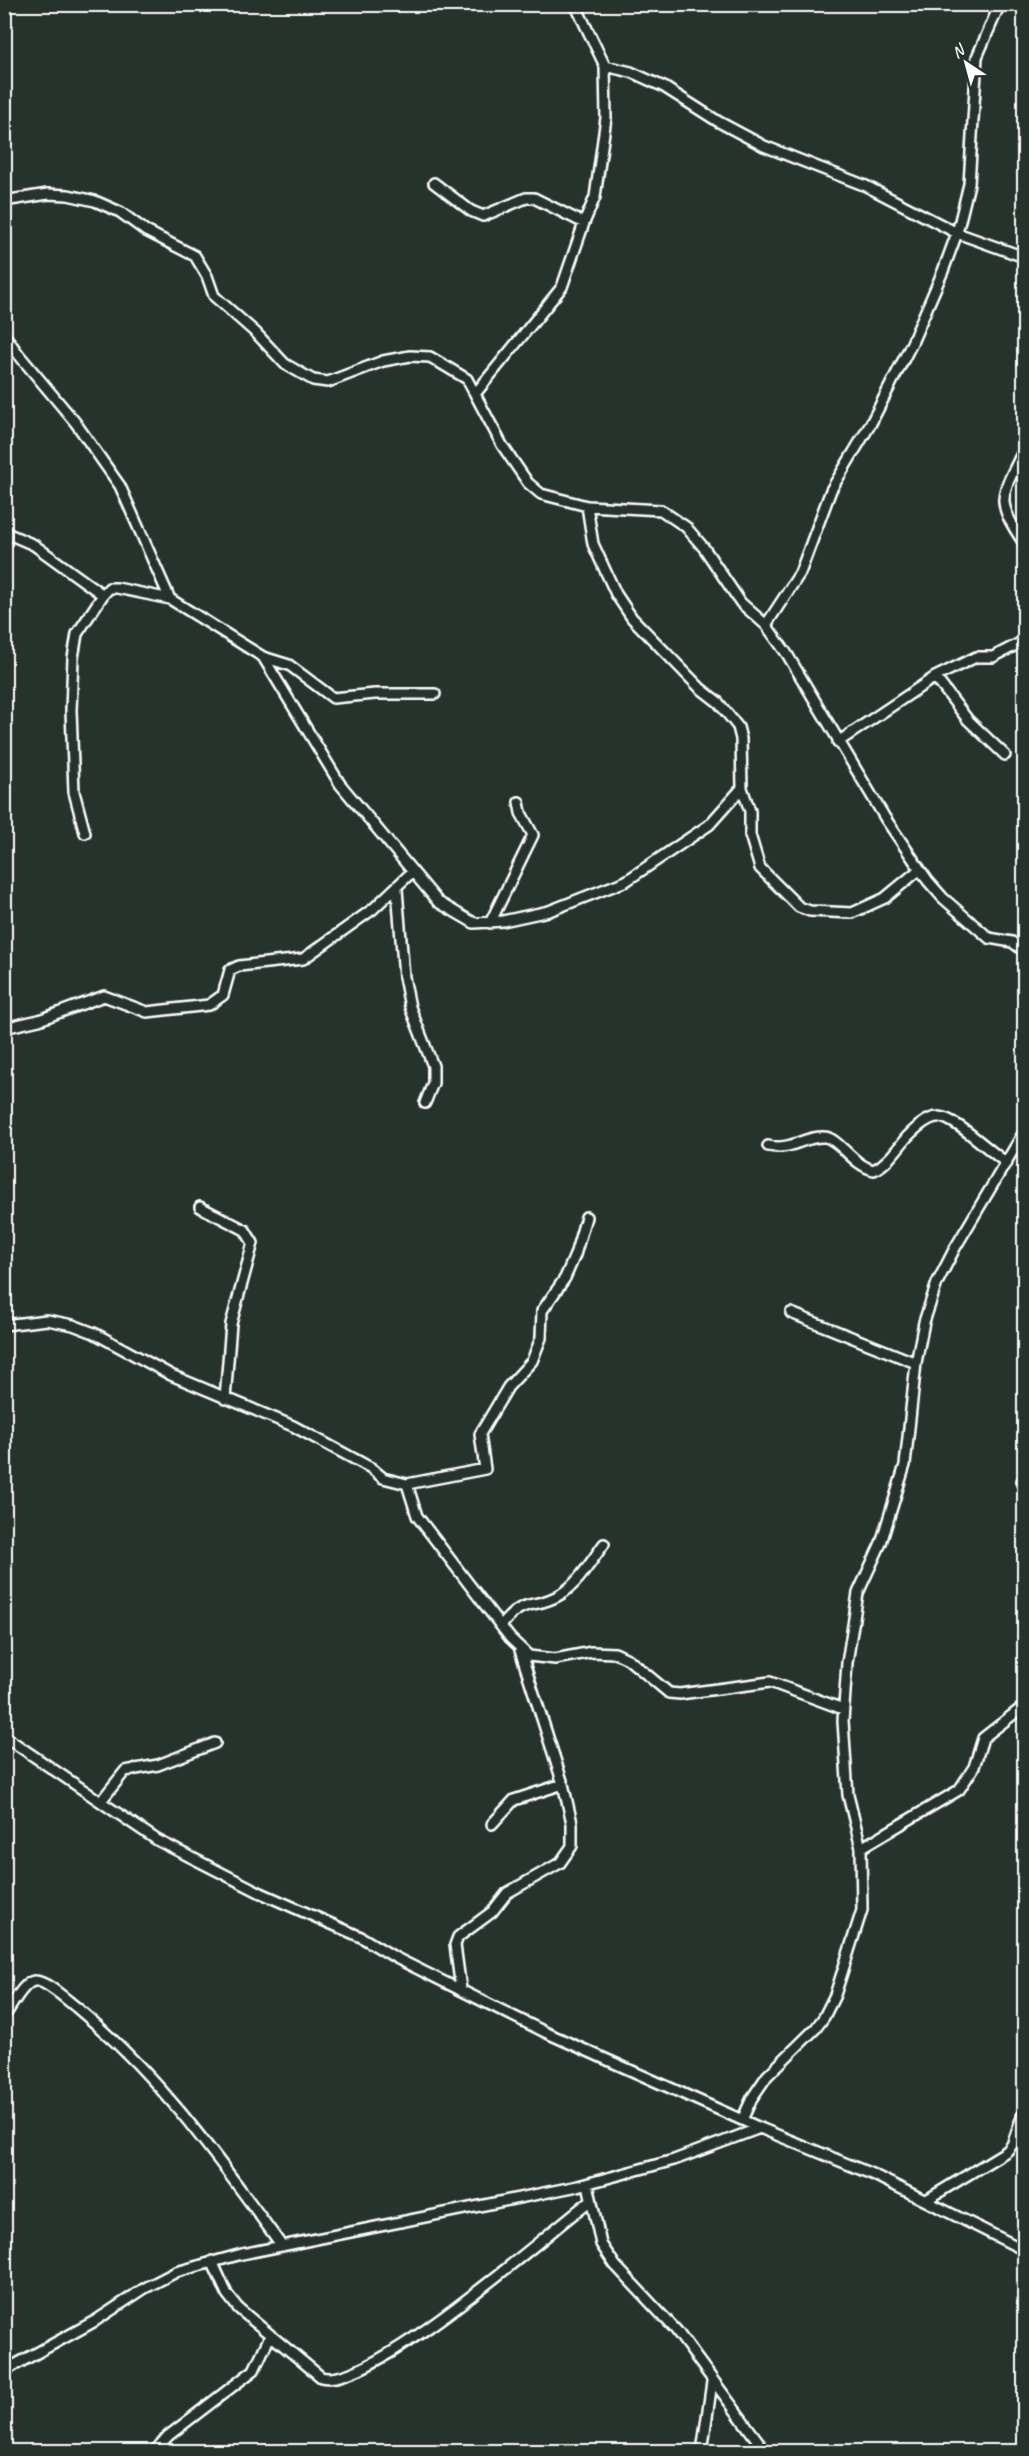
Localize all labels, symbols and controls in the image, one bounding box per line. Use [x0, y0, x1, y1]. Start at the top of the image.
north arrow [936, 33, 996, 93]
text: N [948, 39, 970, 63]

